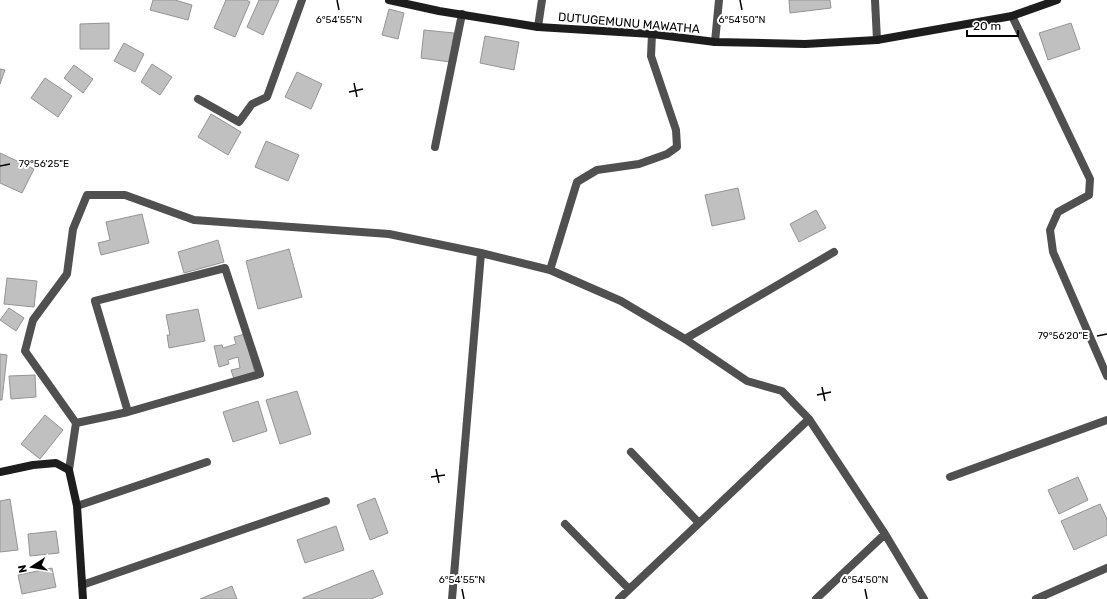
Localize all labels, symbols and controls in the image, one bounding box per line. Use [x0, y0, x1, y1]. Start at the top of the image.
street label: DUTUGEMUNU MAWATHA [557, 10, 701, 36]
scale bar [967, 12, 1018, 38]
text: 6°54'55"N [316, 14, 362, 26]
text: 6°54'50"N [719, 14, 766, 26]
text: 20 m [973, 19, 1001, 33]
text: 79°56'25"E [19, 158, 69, 170]
text: 79°56'20"E [1038, 330, 1088, 342]
north arrow [12, 547, 52, 587]
text: N [16, 564, 30, 574]
text: 6°54'55"N [439, 574, 485, 586]
text: 6°54'50"N [842, 574, 889, 586]

